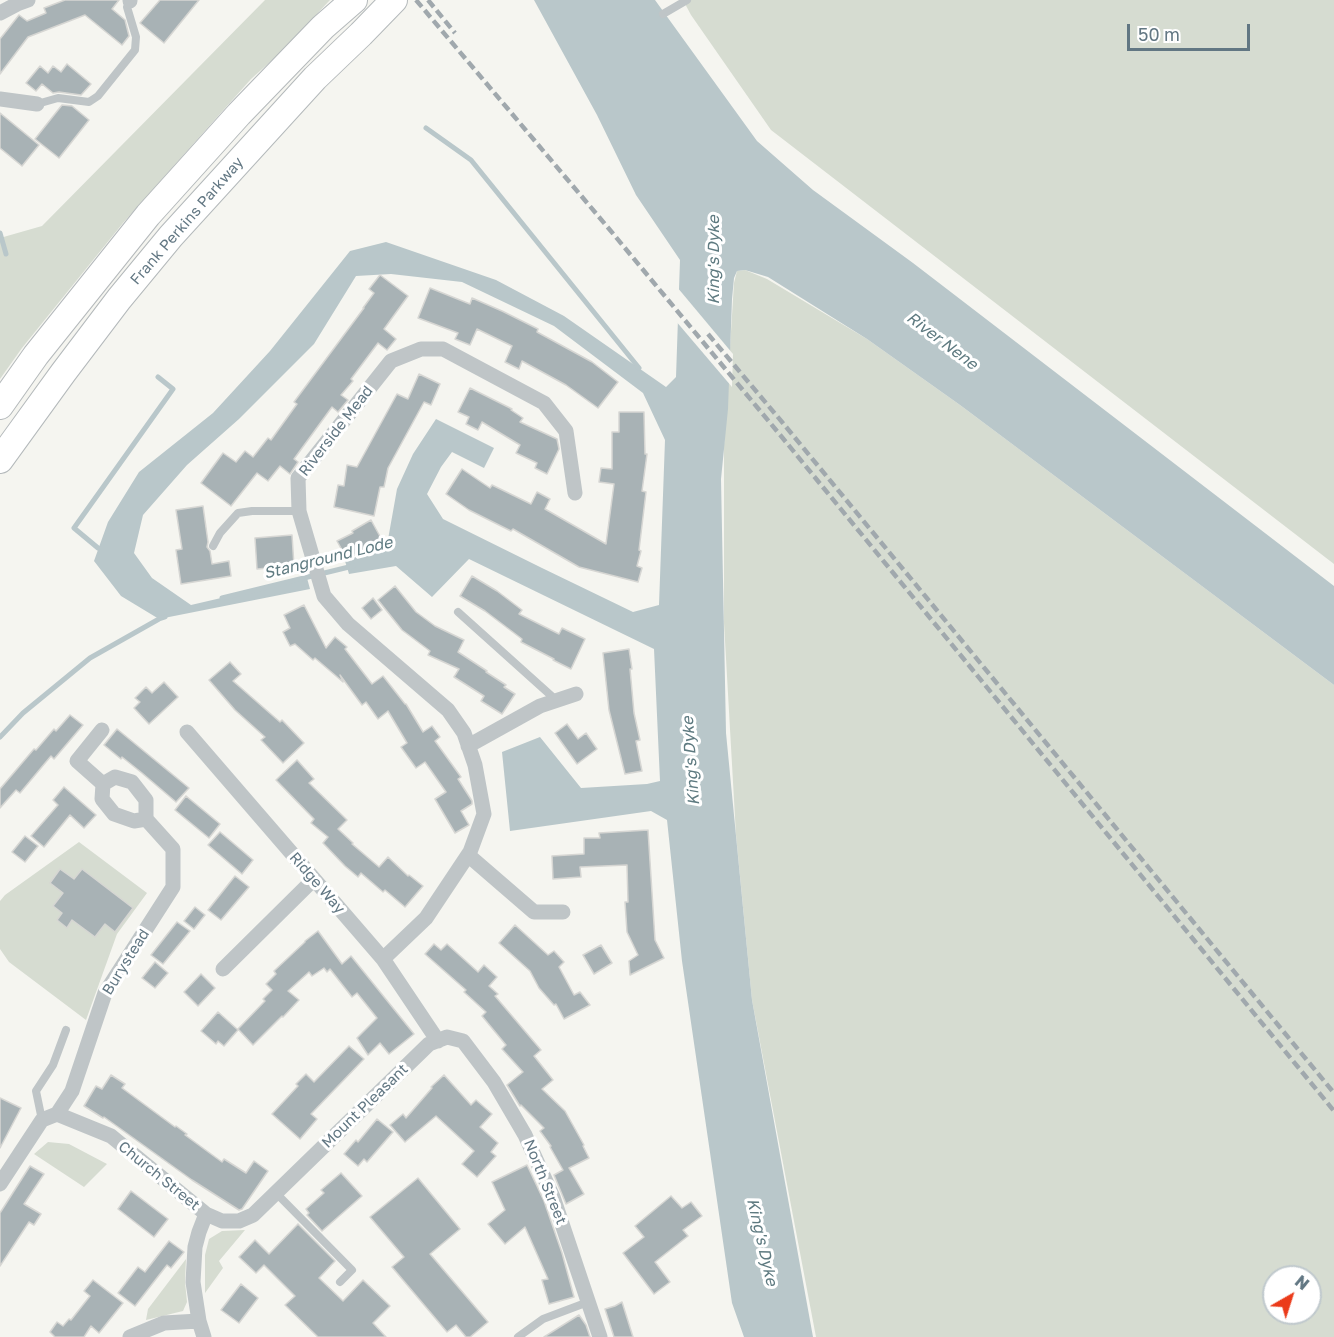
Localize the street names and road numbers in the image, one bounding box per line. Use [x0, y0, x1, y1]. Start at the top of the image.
street label: Frank Perkins Parkway [127, 153, 247, 289]
street label: Riverside Mead [295, 382, 377, 480]
street label: Ridge Way [285, 849, 349, 917]
street label: Burystead [99, 926, 153, 998]
street label: Mount Pleasant [318, 1060, 412, 1152]
street label: North Street [520, 1137, 570, 1227]
street label: Church Street [115, 1138, 203, 1214]

